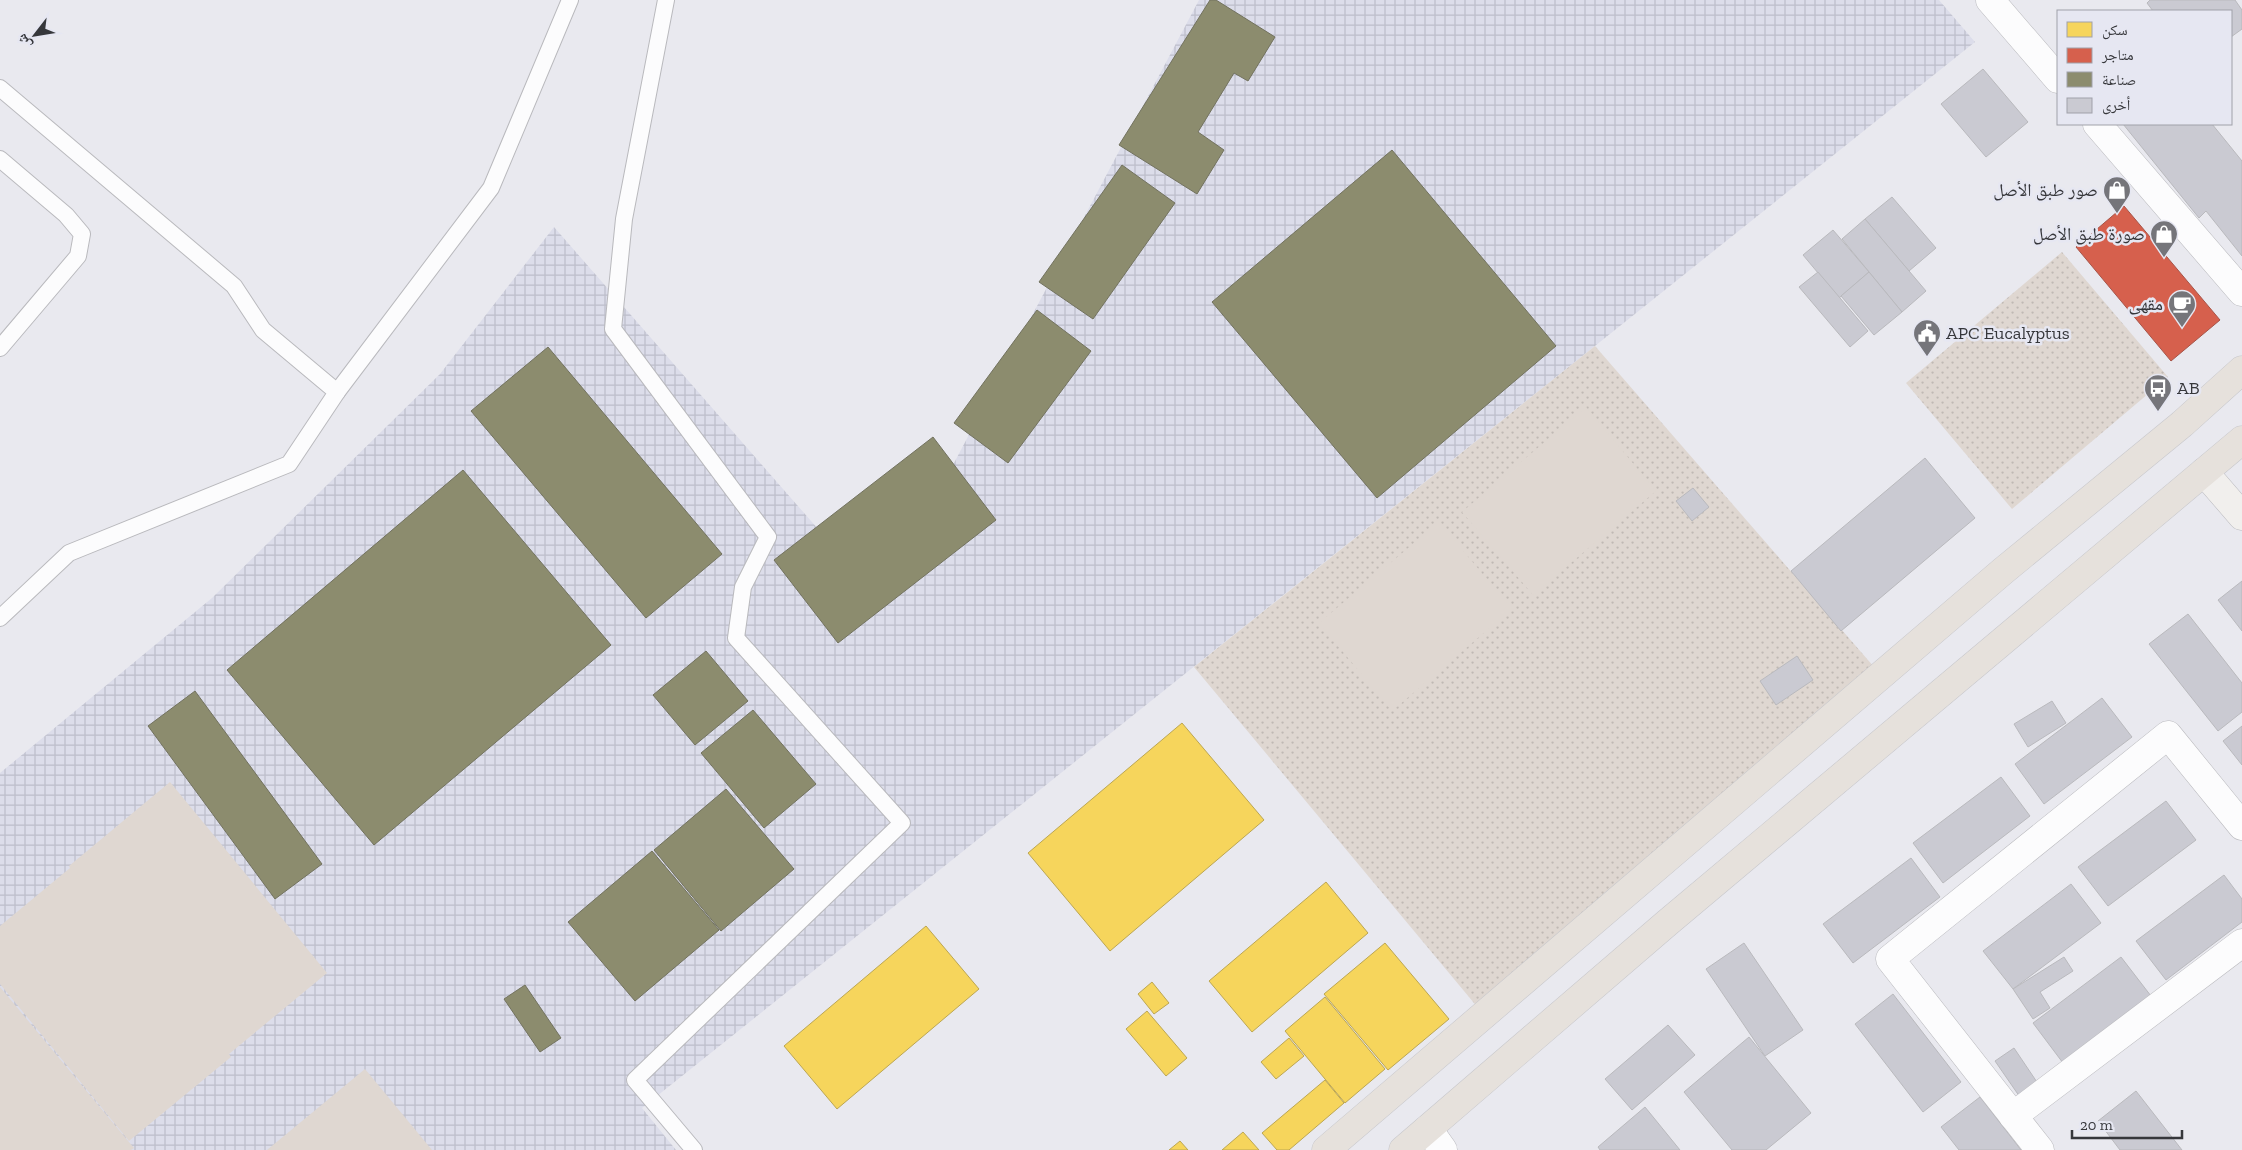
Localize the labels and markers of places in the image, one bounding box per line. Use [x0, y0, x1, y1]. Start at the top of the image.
shop icon: صور طبق الأصل [2102, 175, 2132, 214]
place label: صور طبق الأصل [1993, 179, 2098, 201]
shop icon: صورة طبق الأصل [2149, 219, 2179, 258]
place label: صورة طبق الأصل [2033, 223, 2145, 245]
cafe icon: مقهى [2167, 289, 2197, 328]
place label: مقهى [2129, 293, 2163, 315]
public building icon: APC Eucalyptus [1912, 318, 1942, 357]
place label: APC Eucalyptus [1946, 322, 2070, 344]
bus stop icon: AB [2143, 373, 2173, 412]
place label: AB [2177, 377, 2200, 399]

